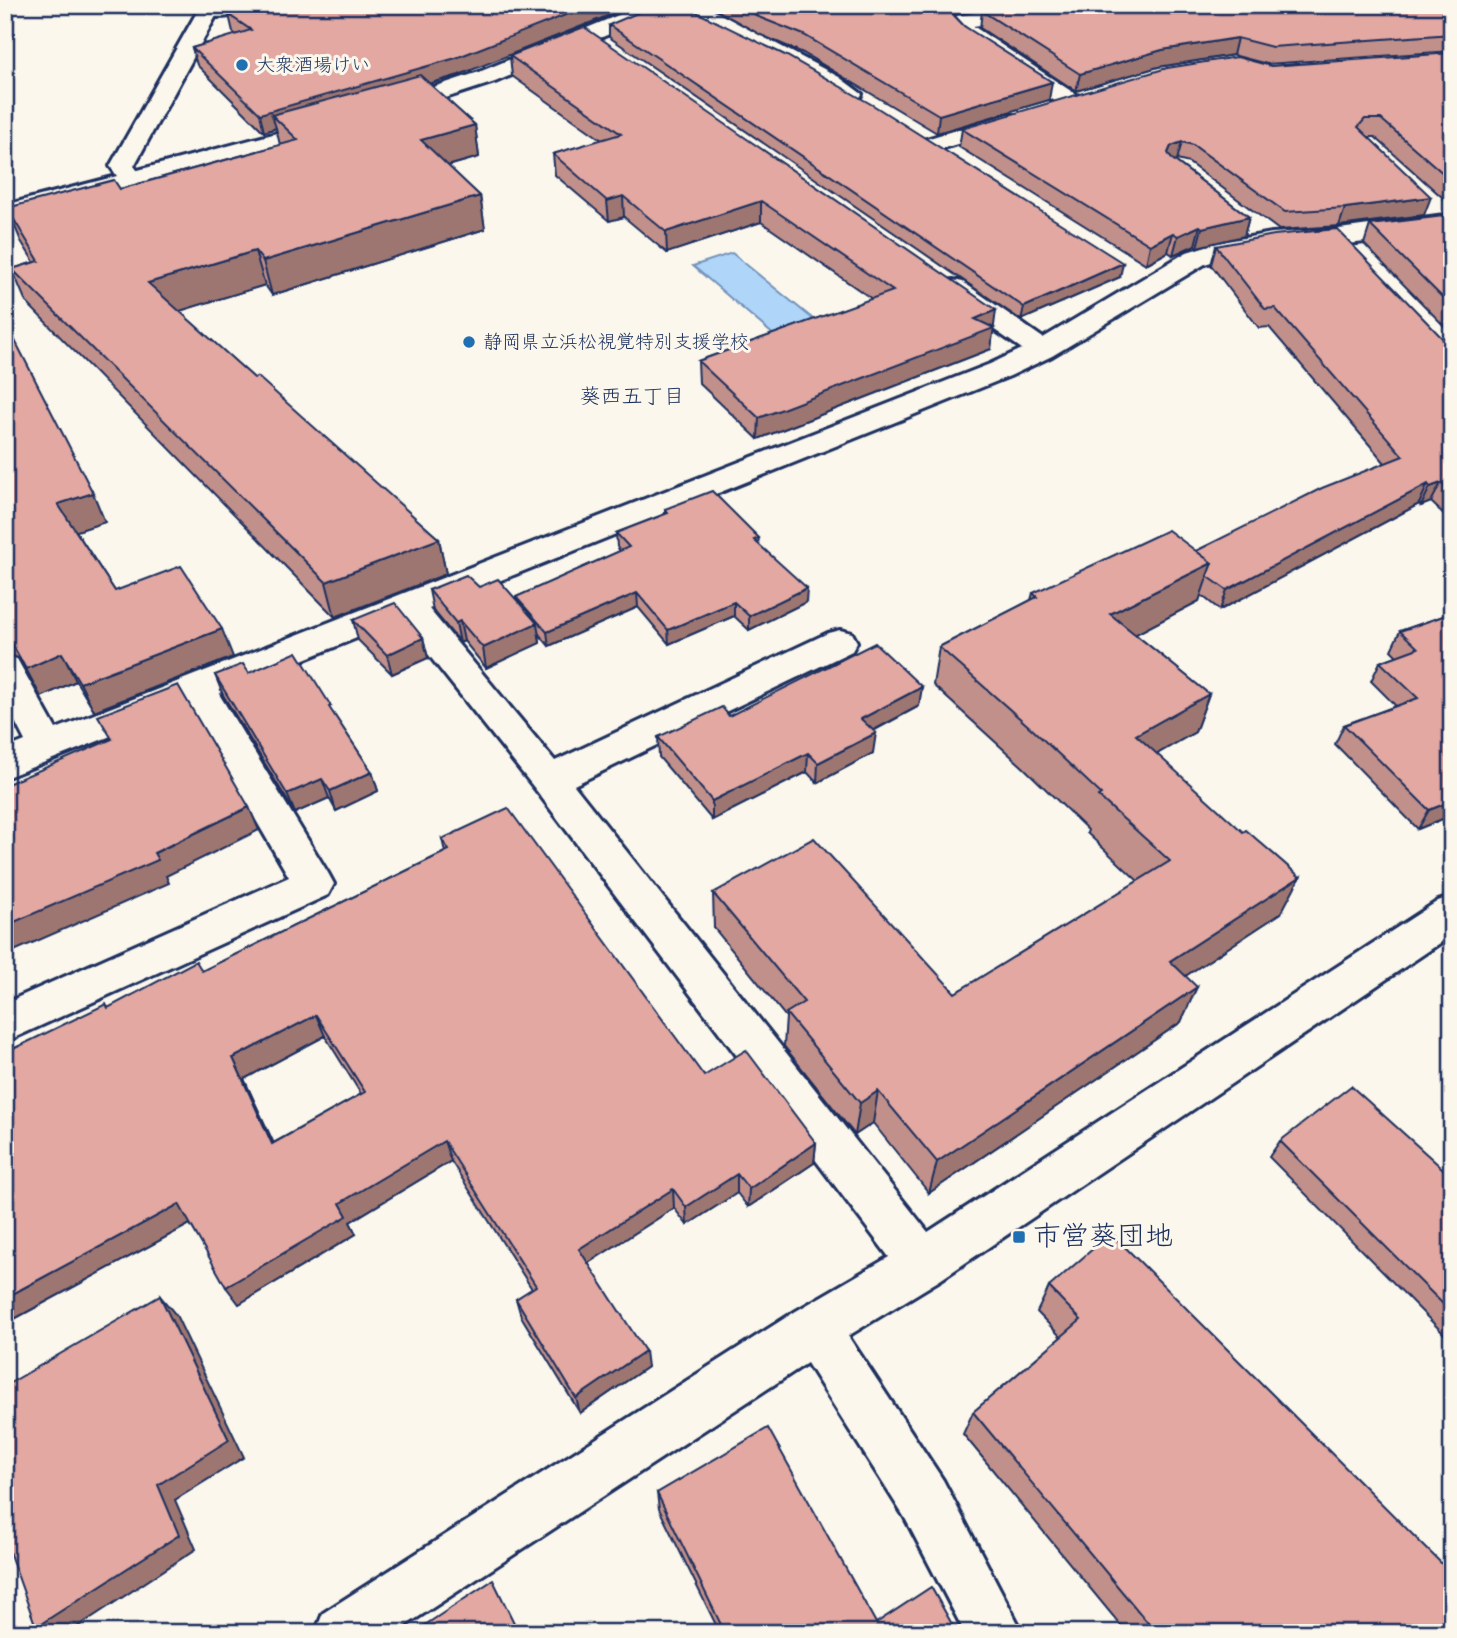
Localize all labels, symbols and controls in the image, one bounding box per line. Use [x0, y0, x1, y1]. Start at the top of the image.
place label: 大衆酒場けい [256, 53, 370, 78]
marker: 大衆酒場けい [234, 57, 250, 73]
place label: 静岡県立浜松視覚特別支援学校 [483, 330, 749, 355]
marker: 静岡県立浜松視覚特別支援学校 [461, 334, 477, 350]
district label: 葵西五丁目 [580, 383, 685, 411]
place label: 市営葵団地 [1033, 1219, 1173, 1256]
marker: 市営葵団地 [1011, 1229, 1027, 1245]

